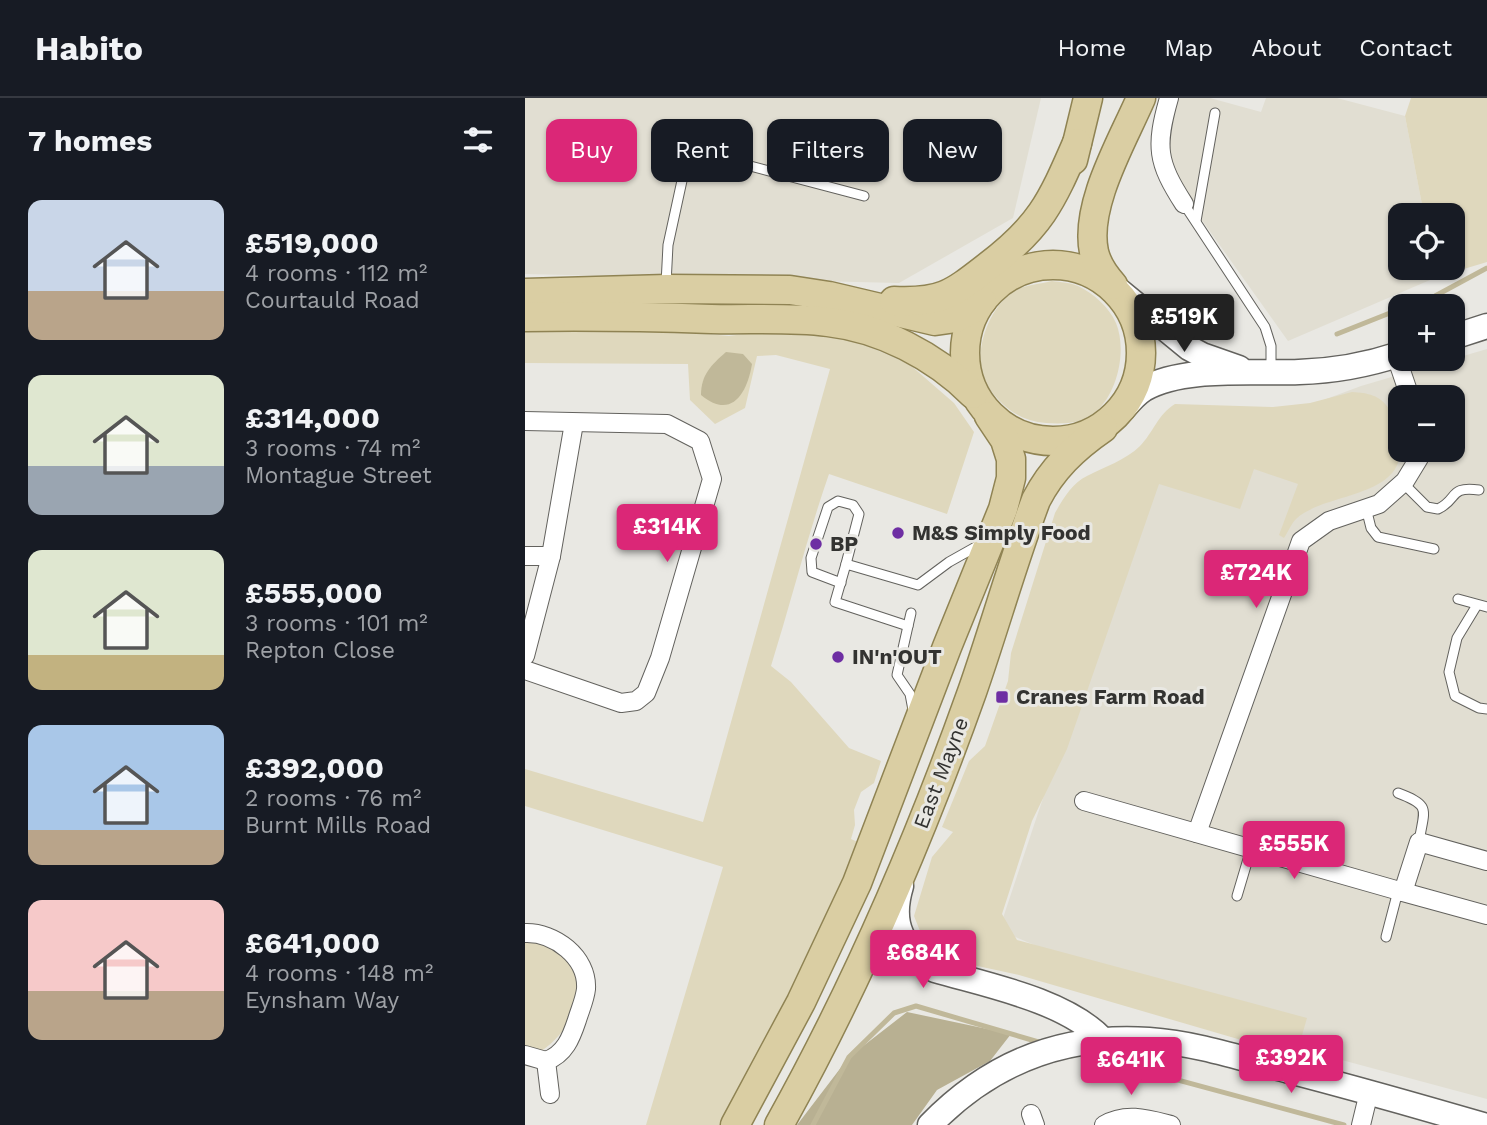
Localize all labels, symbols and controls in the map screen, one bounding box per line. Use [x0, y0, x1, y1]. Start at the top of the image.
text: Habito [35, 29, 143, 68]
text: Home [1058, 34, 1126, 62]
text: Map [1164, 34, 1213, 62]
text: About [1251, 34, 1321, 62]
text: Contact [1359, 34, 1452, 62]
chip: Buy [546, 119, 637, 182]
chip: Rent [651, 119, 753, 182]
chip: Filters [767, 119, 889, 182]
chip: New [903, 119, 1002, 182]
icon: filters [459, 121, 497, 159]
text: 7 homes [28, 123, 152, 158]
map controls [1388, 203, 1465, 462]
button: locate [1388, 203, 1465, 280]
text: £519,000 [245, 225, 379, 260]
icon: home [84, 228, 168, 312]
text: 4 rooms · 112 m² [245, 260, 427, 287]
text: Courtauld Road [245, 287, 420, 314]
pin: £519K [1135, 294, 1233, 354]
button: + [1388, 294, 1465, 371]
text: £519K [1150, 303, 1218, 330]
button: − [1388, 385, 1465, 462]
text: £314,000 [245, 400, 380, 435]
icon: home [84, 403, 168, 487]
text: 3 rooms · 74 m² [245, 435, 420, 462]
text: Montague Street [245, 462, 432, 489]
pin: £314K [618, 504, 716, 564]
text: £314K [633, 513, 701, 540]
place label: M&S Simply Food [912, 520, 1091, 545]
marker: M&S Simply Food [890, 525, 906, 541]
place label: BP [830, 531, 858, 556]
marker: BP [808, 536, 824, 552]
pin: £724K [1207, 550, 1305, 610]
text: £724K [1220, 559, 1292, 586]
text: £555,000 [245, 575, 382, 610]
icon: home [84, 578, 168, 662]
text: 3 rooms · 101 m² [245, 610, 428, 637]
text: Repton Close [245, 637, 395, 664]
place label: IN'n'OUT [852, 644, 942, 669]
marker: IN'n'OUT [830, 649, 846, 665]
place label: Cranes Farm Road [1016, 684, 1205, 709]
marker: Cranes Farm Road [994, 689, 1010, 705]
street label: East Mayne [908, 714, 973, 832]
text: £392,000 [245, 750, 384, 785]
icon: home [84, 753, 168, 837]
text: 2 rooms · 76 m² [245, 785, 421, 812]
text: Burnt Mills Road [245, 812, 431, 839]
pin: £555K [1245, 822, 1343, 881]
text: £555K [1259, 830, 1329, 857]
text: £641,000 [245, 925, 380, 960]
icon: home [84, 928, 168, 1012]
pin: £684K [874, 930, 972, 990]
text: £684K [886, 939, 960, 966]
text: 4 rooms · 148 m² [245, 960, 433, 987]
text: Eynsham Way [245, 987, 399, 1014]
pin: £392K [1242, 1035, 1340, 1095]
pin: £641K [1082, 1038, 1180, 1097]
text: £392K [1255, 1044, 1327, 1071]
text: £641K [1097, 1046, 1165, 1073]

